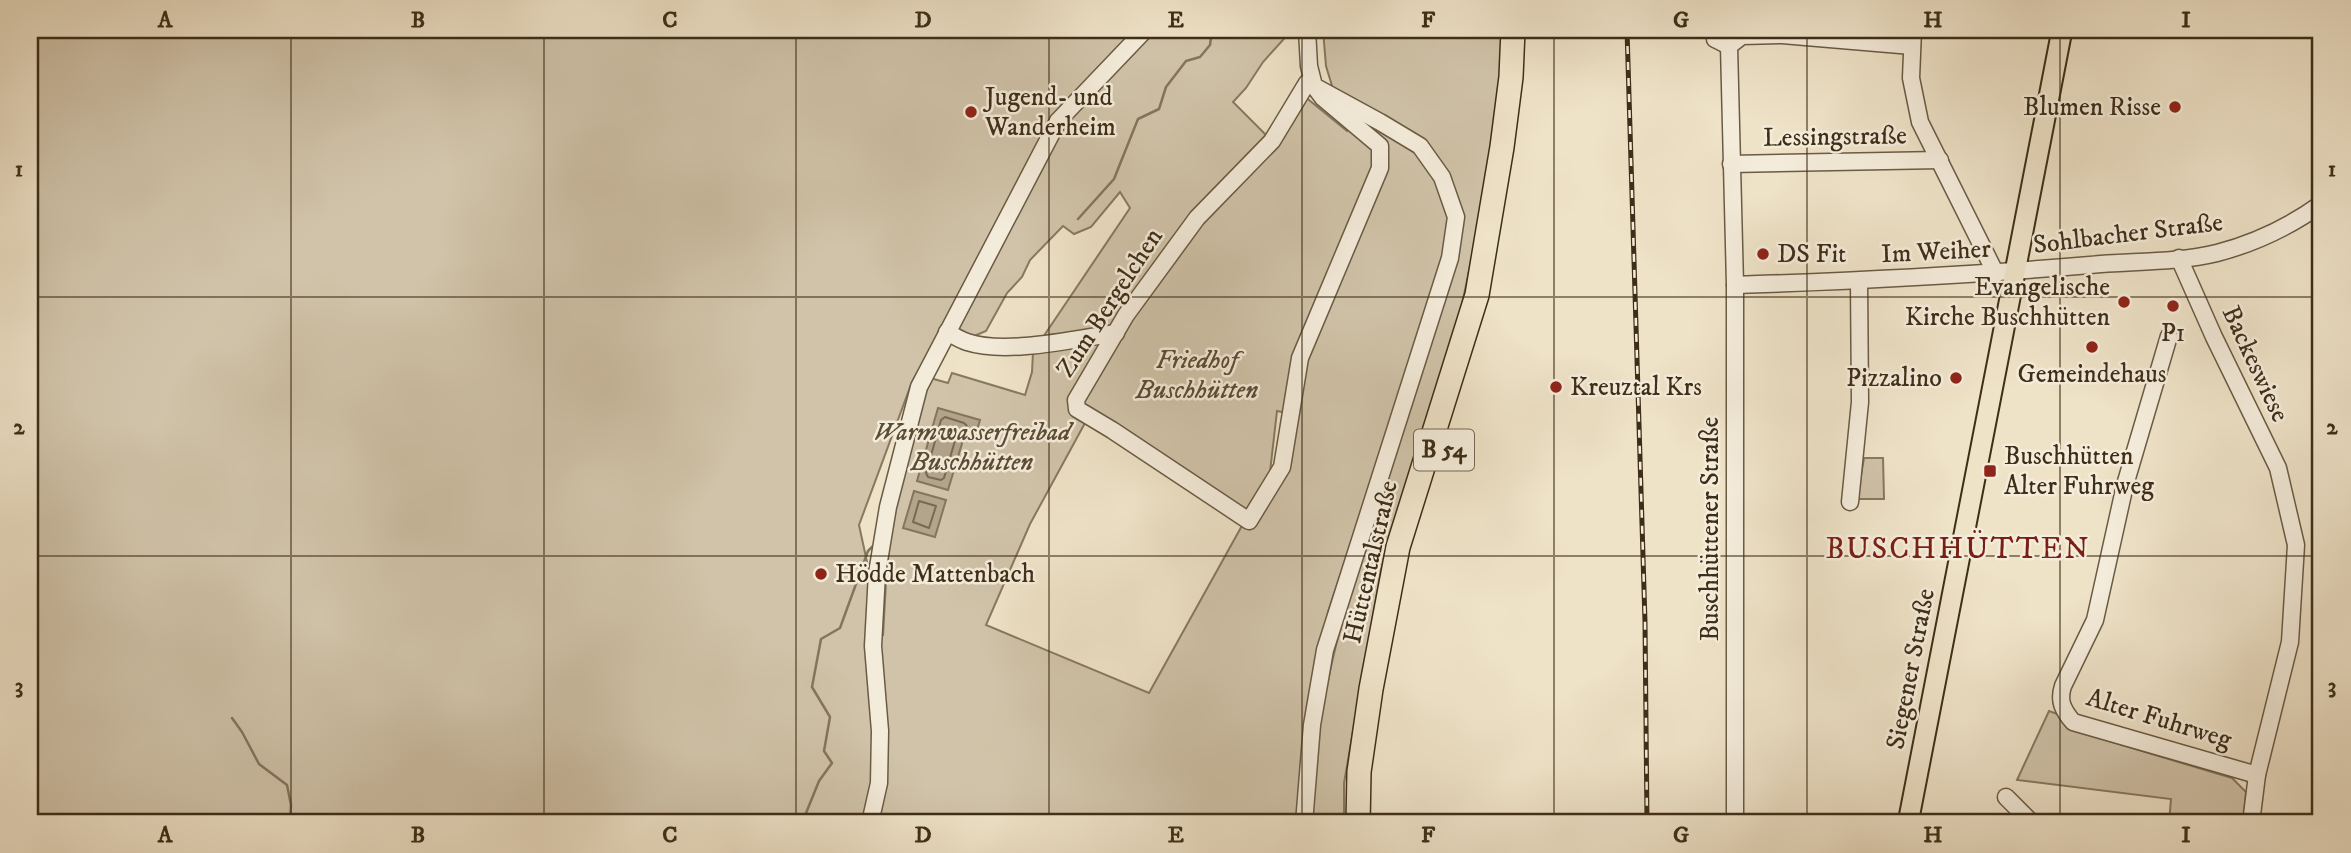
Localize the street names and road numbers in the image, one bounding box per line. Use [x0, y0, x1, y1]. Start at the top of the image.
street label: Lessingstraße [1763, 119, 1907, 155]
street label: Sohlbacher Straße [2031, 206, 2225, 262]
street label: Zum Bergelchen [1049, 222, 1171, 384]
street label: Im Weiher [1880, 233, 1992, 271]
street label: Backeswiese [2214, 301, 2296, 427]
street label: Buschhüttener Straße [1694, 417, 1727, 641]
road number: B 54 [1414, 430, 1474, 471]
street label: Hüttentalstraße [1336, 477, 1406, 647]
street label: Siegener Straße [1879, 586, 1943, 752]
street label: Alter Fuhrweg [2082, 681, 2236, 757]

